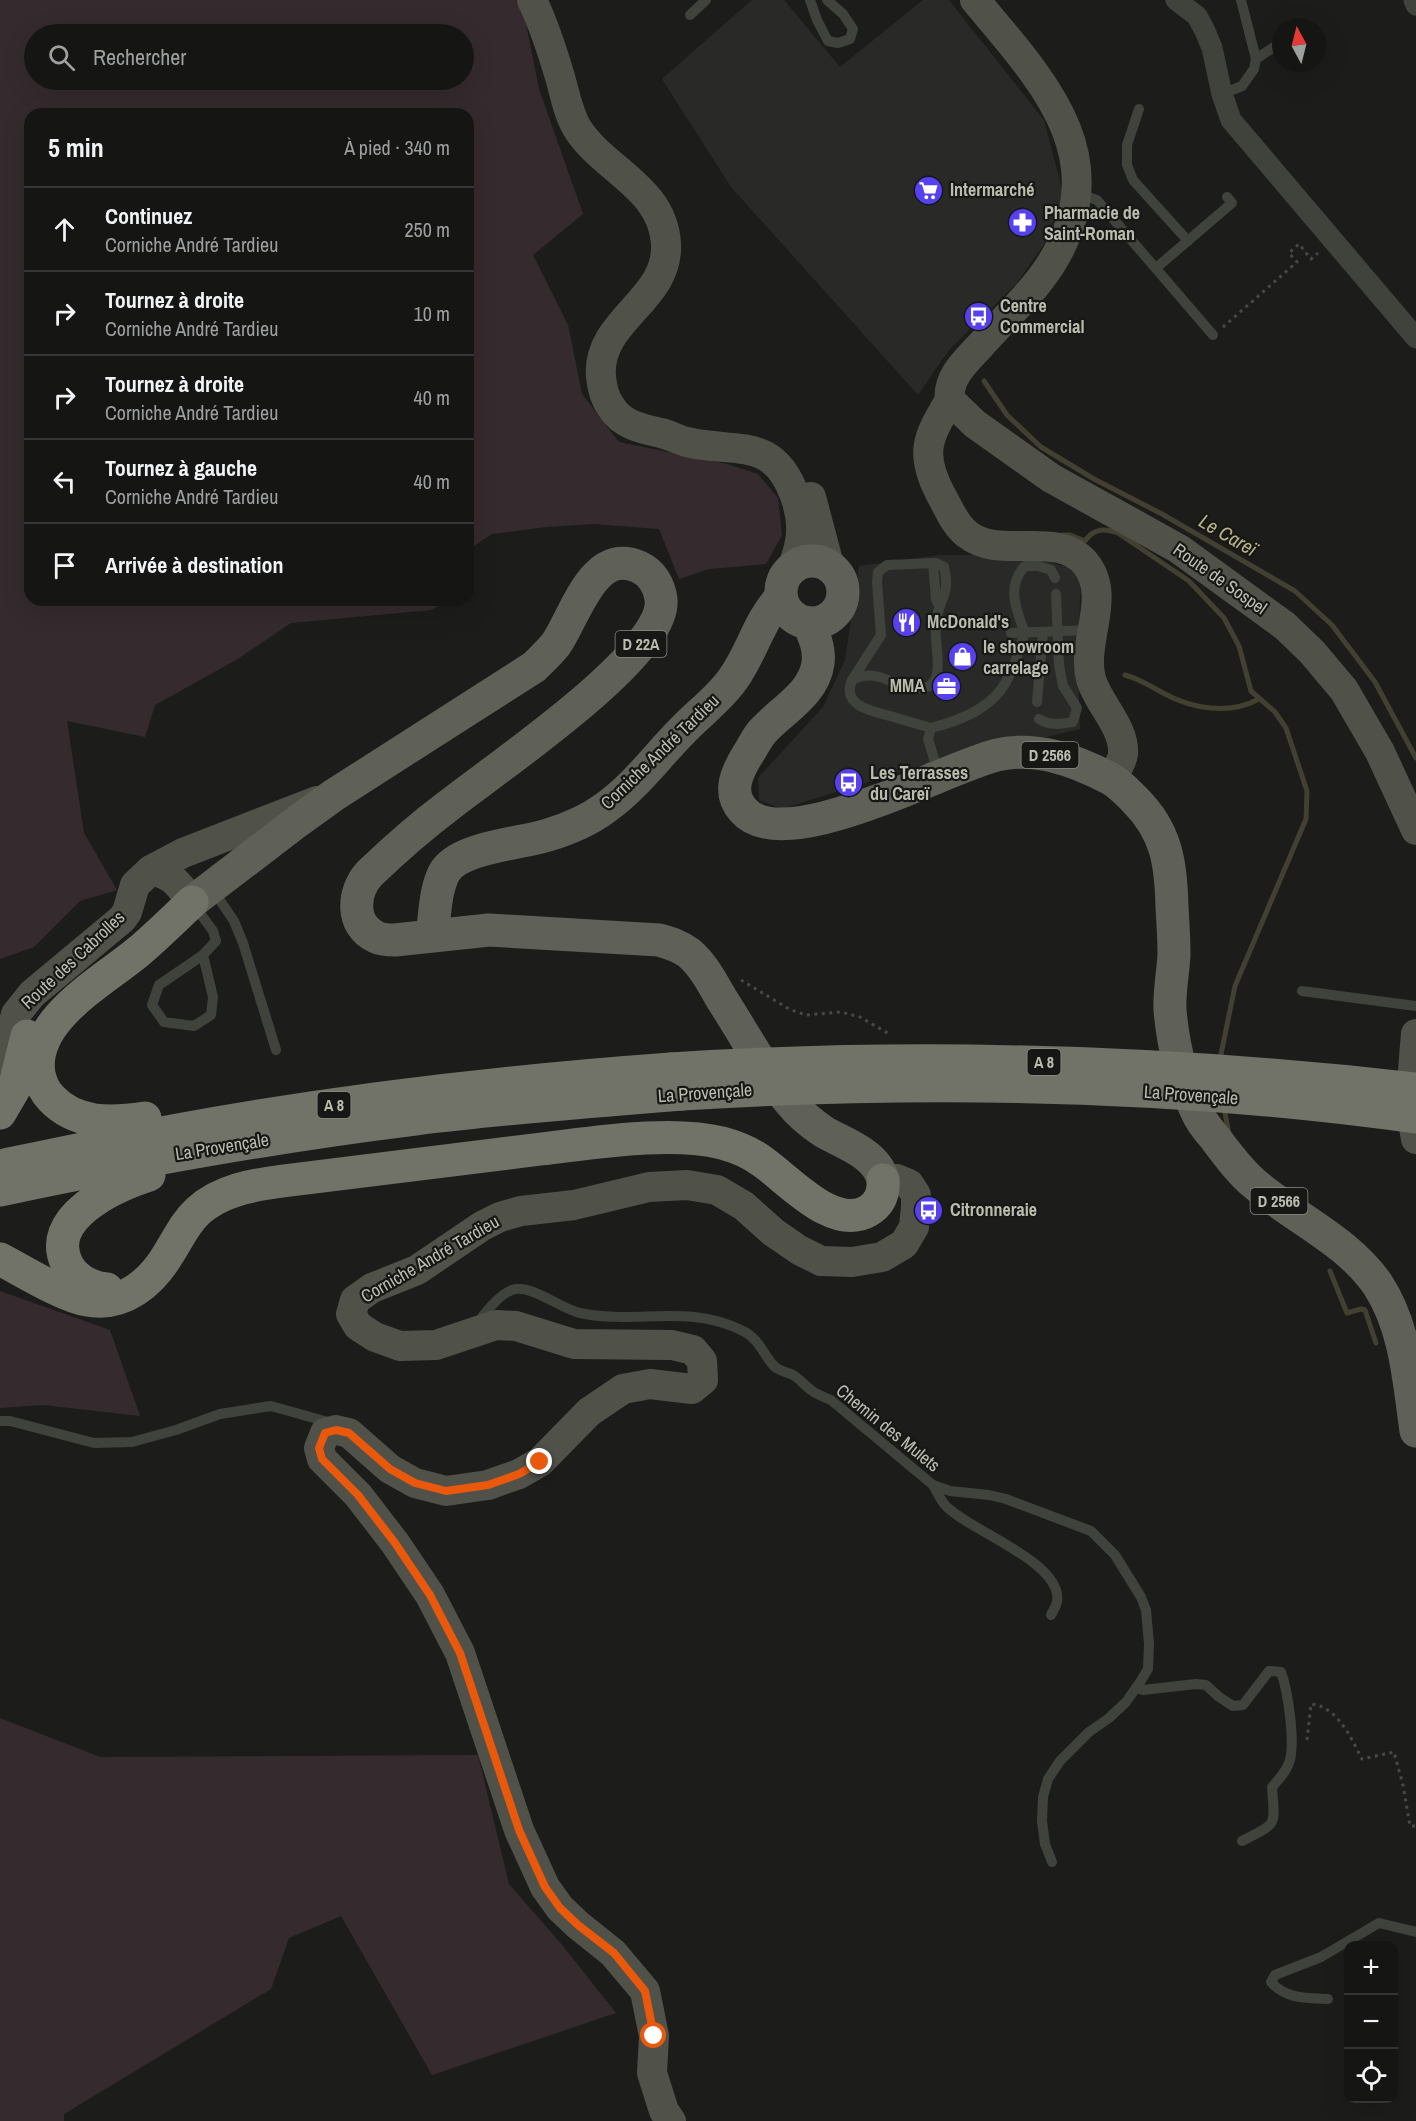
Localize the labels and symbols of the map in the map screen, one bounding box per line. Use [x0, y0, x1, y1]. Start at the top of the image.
north arrow [1272, 18, 1326, 72]
supermarket icon: Intermarché [913, 174, 945, 206]
place label: Intermarché [950, 177, 1035, 202]
place label: Pharmacie de Saint-Roman [1044, 200, 1140, 246]
pharmacy icon: Pharmacie de Saint-Roman [1007, 207, 1039, 239]
place label: Centre Commercial [1000, 293, 1085, 339]
bus stop icon: Centre Commercial [963, 300, 995, 332]
water label: Le Careï [1194, 507, 1263, 563]
street label: Route de Sospel [1168, 537, 1272, 620]
restaurant icon: McDonald's [890, 606, 922, 638]
place label: McDonald's [927, 609, 1009, 634]
road number: D 22A [616, 631, 666, 657]
place label: le showroom carrelage [983, 634, 1074, 680]
shop icon: le showroom carrelage [946, 641, 978, 673]
office icon: MMA [930, 670, 962, 702]
place label: MMA [890, 673, 925, 698]
street label: Corniche André Tardieu [595, 688, 724, 815]
road number: D 2566 [1022, 742, 1078, 768]
place label: Les Terrasses du Careï [870, 760, 968, 806]
bus stop icon: Les Terrasses du Careï [833, 767, 865, 799]
street label: Route des Cabrolles [15, 905, 130, 1014]
road number: A 8 [1028, 1049, 1060, 1075]
street label: La Provençale [657, 1077, 753, 1108]
street label: La Provençale [1143, 1079, 1239, 1110]
road number: A 8 [318, 1092, 350, 1118]
street label: La Provençale [173, 1127, 270, 1166]
road number: D 2566 [1250, 1188, 1308, 1214]
bus stop icon: Citronneraie [913, 1194, 945, 1226]
place label: Citronneraie [950, 1197, 1037, 1222]
street label: Corniche André Tardieu [356, 1209, 504, 1308]
street label: Chemin des Mulets [831, 1378, 946, 1477]
route end [526, 1448, 552, 1474]
route start [640, 2022, 666, 2048]

